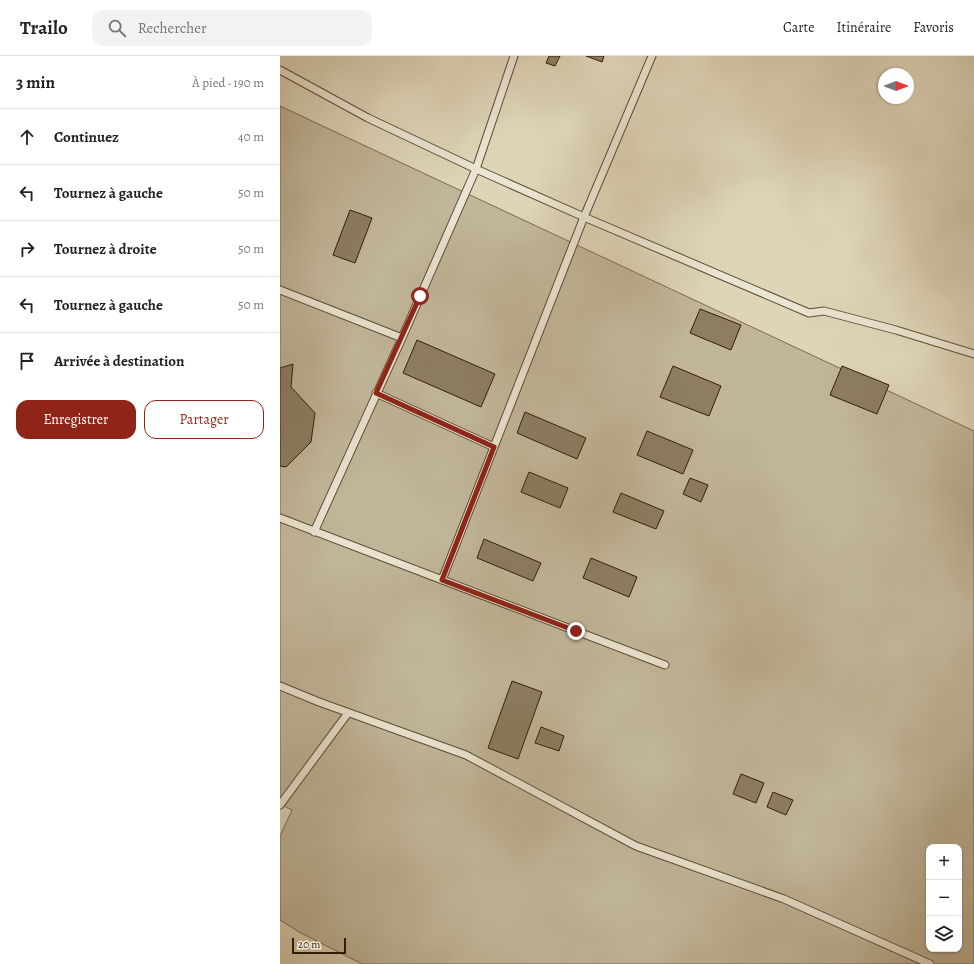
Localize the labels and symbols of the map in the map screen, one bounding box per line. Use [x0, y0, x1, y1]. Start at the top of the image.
north arrow [878, 68, 914, 104]
route start [411, 287, 429, 305]
route end [567, 622, 585, 640]
scale bar [292, 936, 346, 955]

